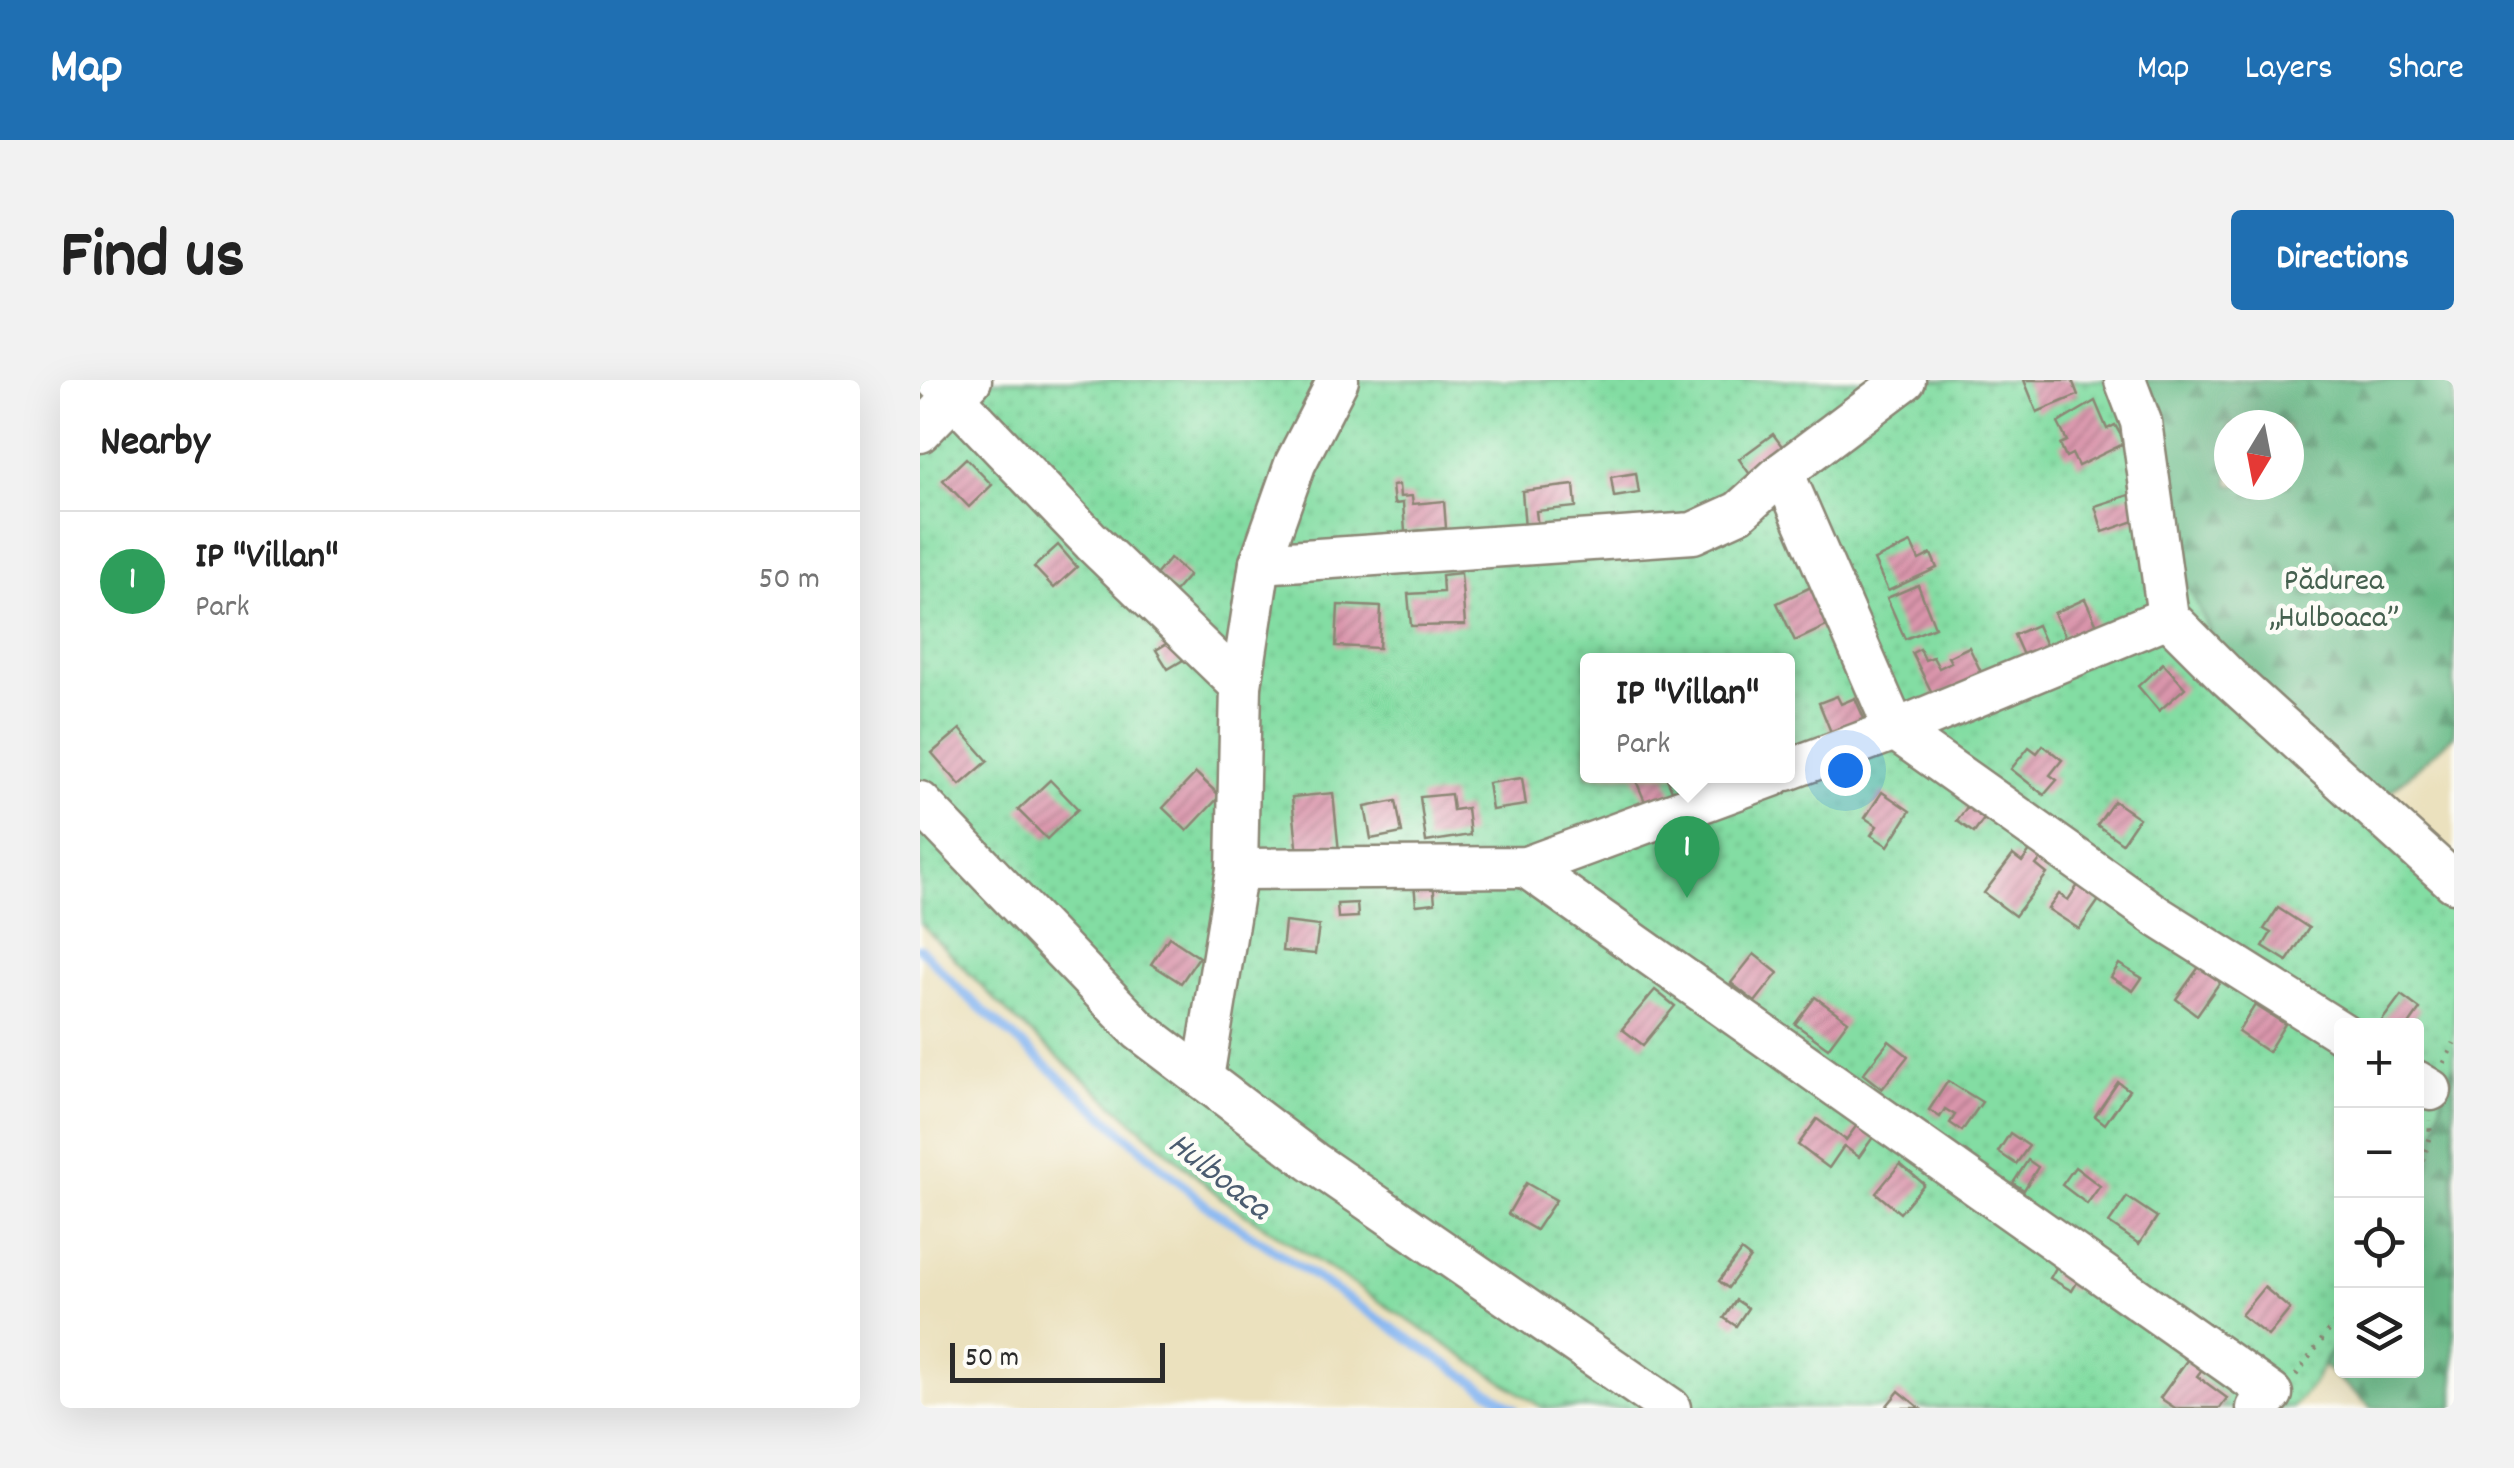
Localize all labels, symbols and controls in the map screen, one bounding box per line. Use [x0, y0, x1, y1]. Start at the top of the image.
text: Map [50, 36, 123, 105]
text: Map [2137, 45, 2190, 95]
text: Layers [2245, 45, 2333, 95]
text: Share [2388, 45, 2464, 95]
text: Find us [60, 210, 245, 310]
button: Directions [2231, 210, 2454, 310]
north arrow [2214, 410, 2304, 500]
text: Nearby [100, 415, 210, 475]
text: IP "Villan" [195, 531, 339, 586]
text: 1 [129, 558, 136, 604]
text: 50 m [758, 558, 820, 604]
park label: Pădurea „Hulboaca” [2269, 560, 2399, 643]
text: Park [195, 586, 250, 632]
popup [1580, 653, 1795, 783]
text: IP "Villan" [1616, 668, 1759, 723]
text: Park [1616, 723, 1670, 769]
your location [1820, 745, 1871, 796]
pin: 1 [1654, 816, 1720, 898]
map controls [2334, 1018, 2424, 1378]
button: + [2334, 1018, 2424, 1108]
button: − [2334, 1108, 2424, 1198]
water label: Hulboaca [1156, 1122, 1281, 1235]
button: locate [2334, 1198, 2424, 1288]
button: layers [2334, 1288, 2424, 1378]
scale bar [950, 1338, 1165, 1383]
text: 50 m [965, 1340, 1019, 1380]

